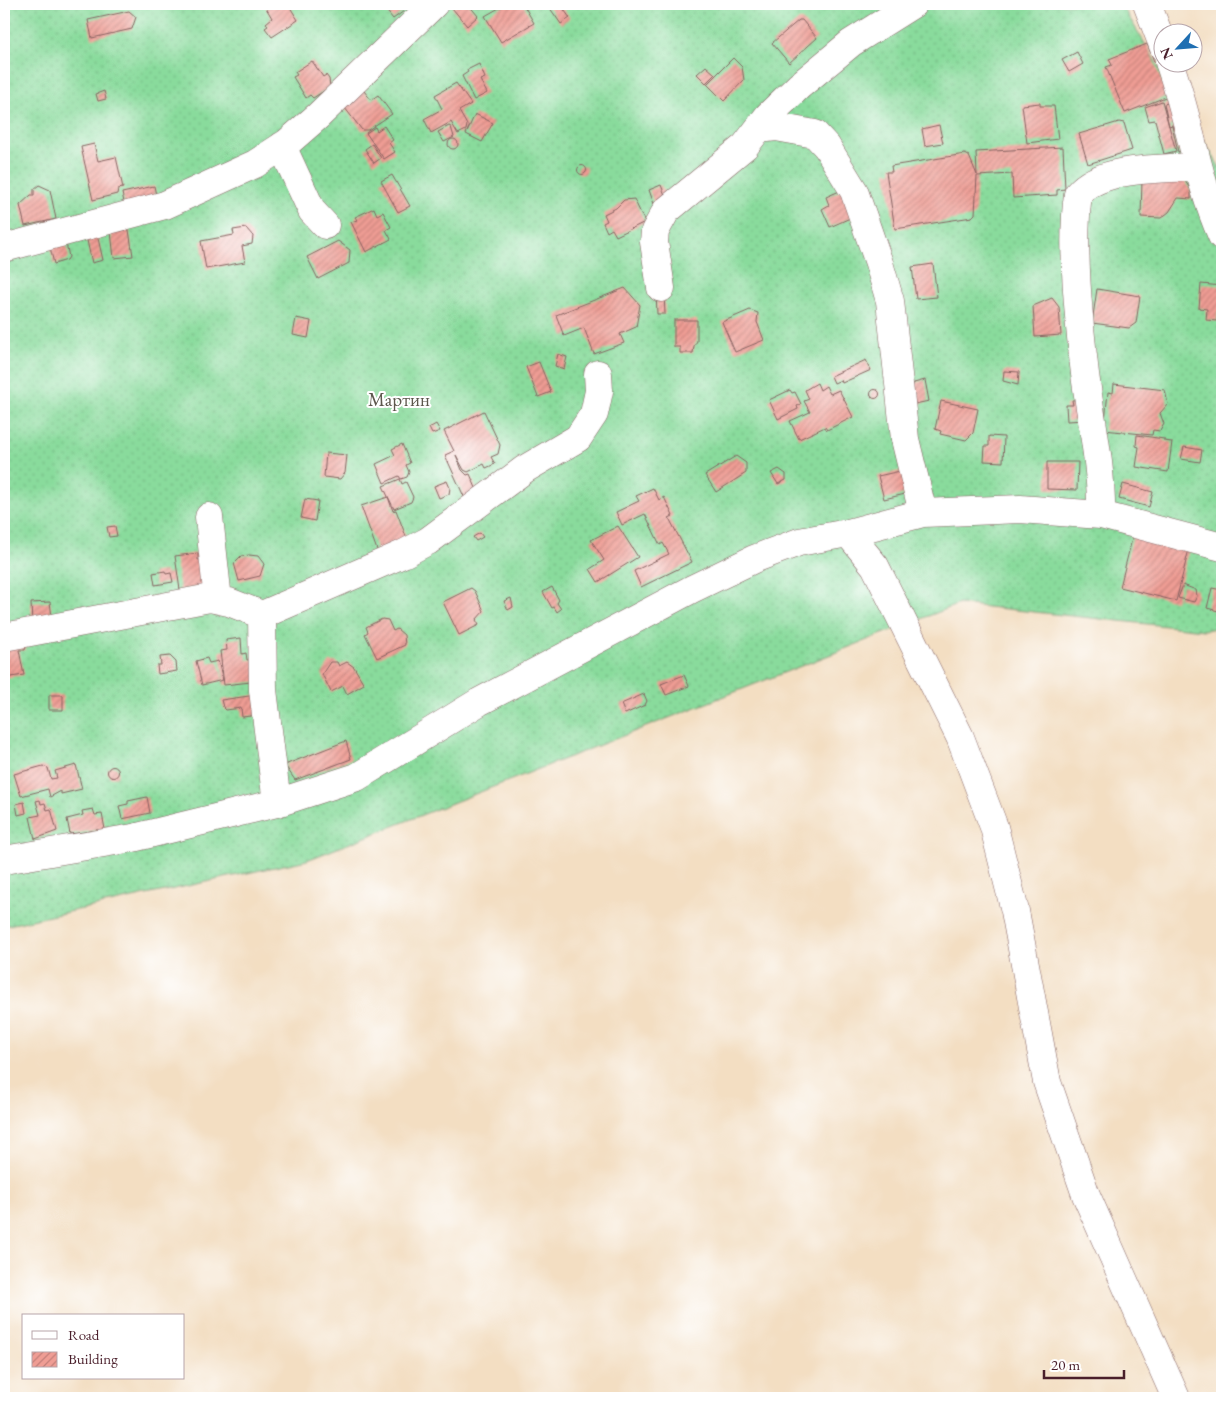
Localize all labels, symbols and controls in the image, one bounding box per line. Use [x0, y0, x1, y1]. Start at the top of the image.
north arrow [1154, 22, 1204, 72]
text: N [1155, 44, 1177, 63]
park label: Мартин [368, 387, 430, 412]
legend [22, 1314, 185, 1380]
text: Road [68, 1325, 100, 1344]
scale bar [1044, 1347, 1124, 1379]
text: Building [68, 1349, 118, 1368]
text: 20 m [1051, 1355, 1080, 1374]

